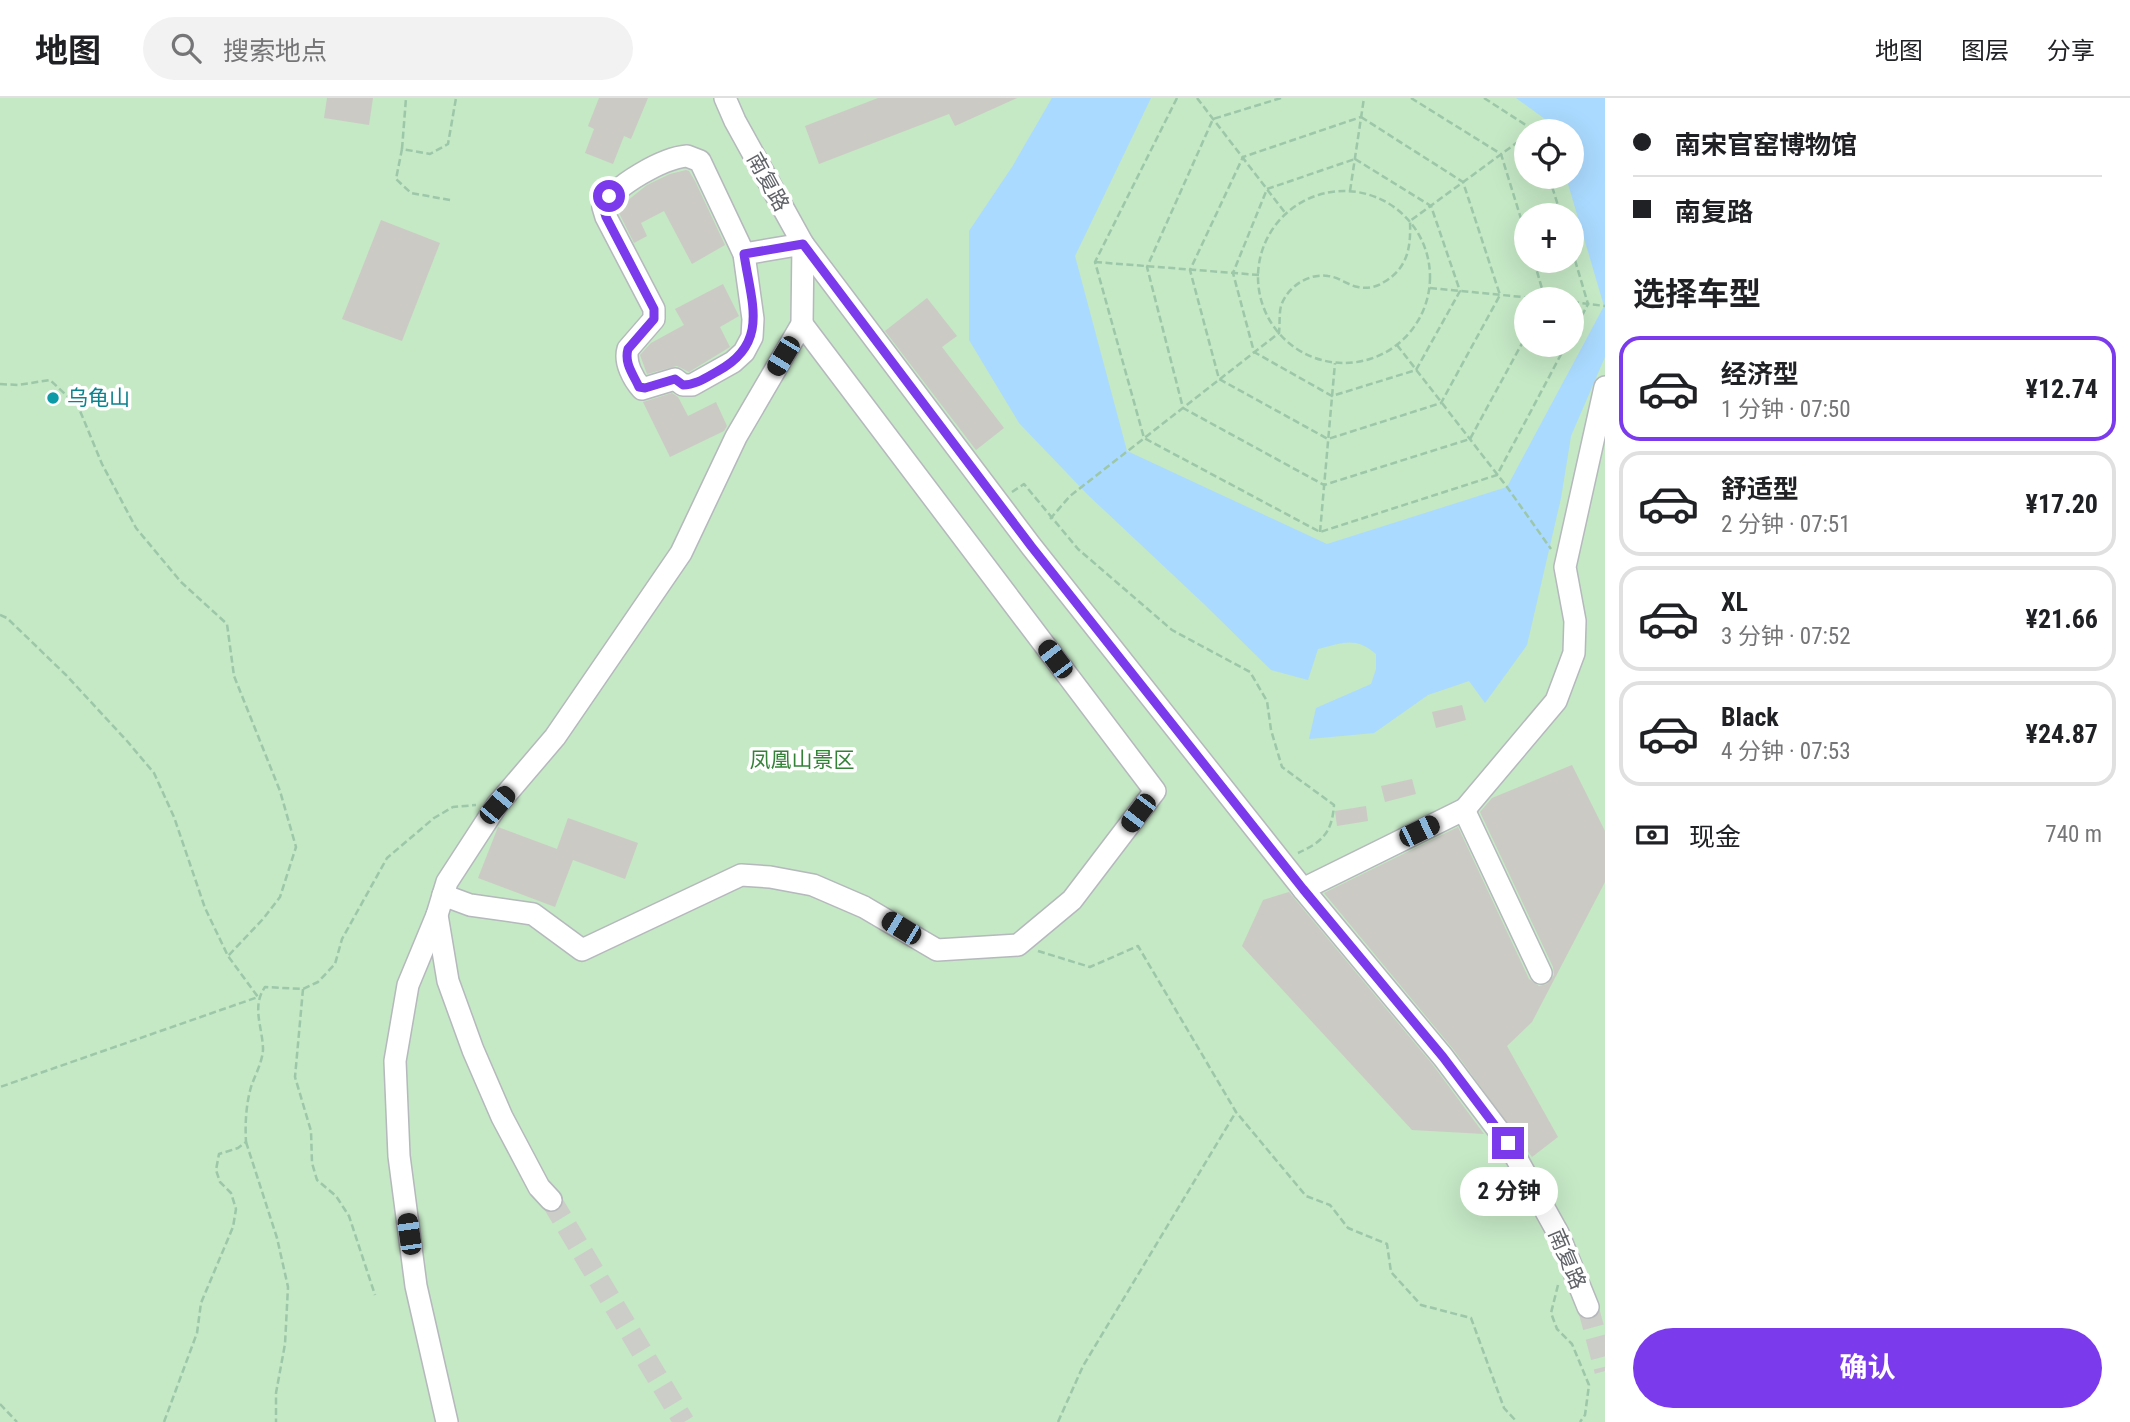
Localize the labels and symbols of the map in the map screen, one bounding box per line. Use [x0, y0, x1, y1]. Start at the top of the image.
street label: 南复路 [742, 149, 794, 215]
route start [593, 180, 625, 212]
car [764, 333, 803, 379]
place label: 乌龟山 [67, 386, 130, 410]
marker: 乌龟山 [45, 390, 61, 406]
car [1034, 636, 1077, 682]
park label: 凤凰山景区 [750, 748, 855, 772]
car [476, 782, 519, 828]
car [1117, 790, 1160, 836]
car [1396, 812, 1443, 850]
car [878, 908, 925, 948]
route end [1492, 1127, 1524, 1159]
callout: 2 分钟 [1459, 1168, 1557, 1216]
car [396, 1212, 423, 1256]
street label: 南复路 [1544, 1225, 1590, 1293]

